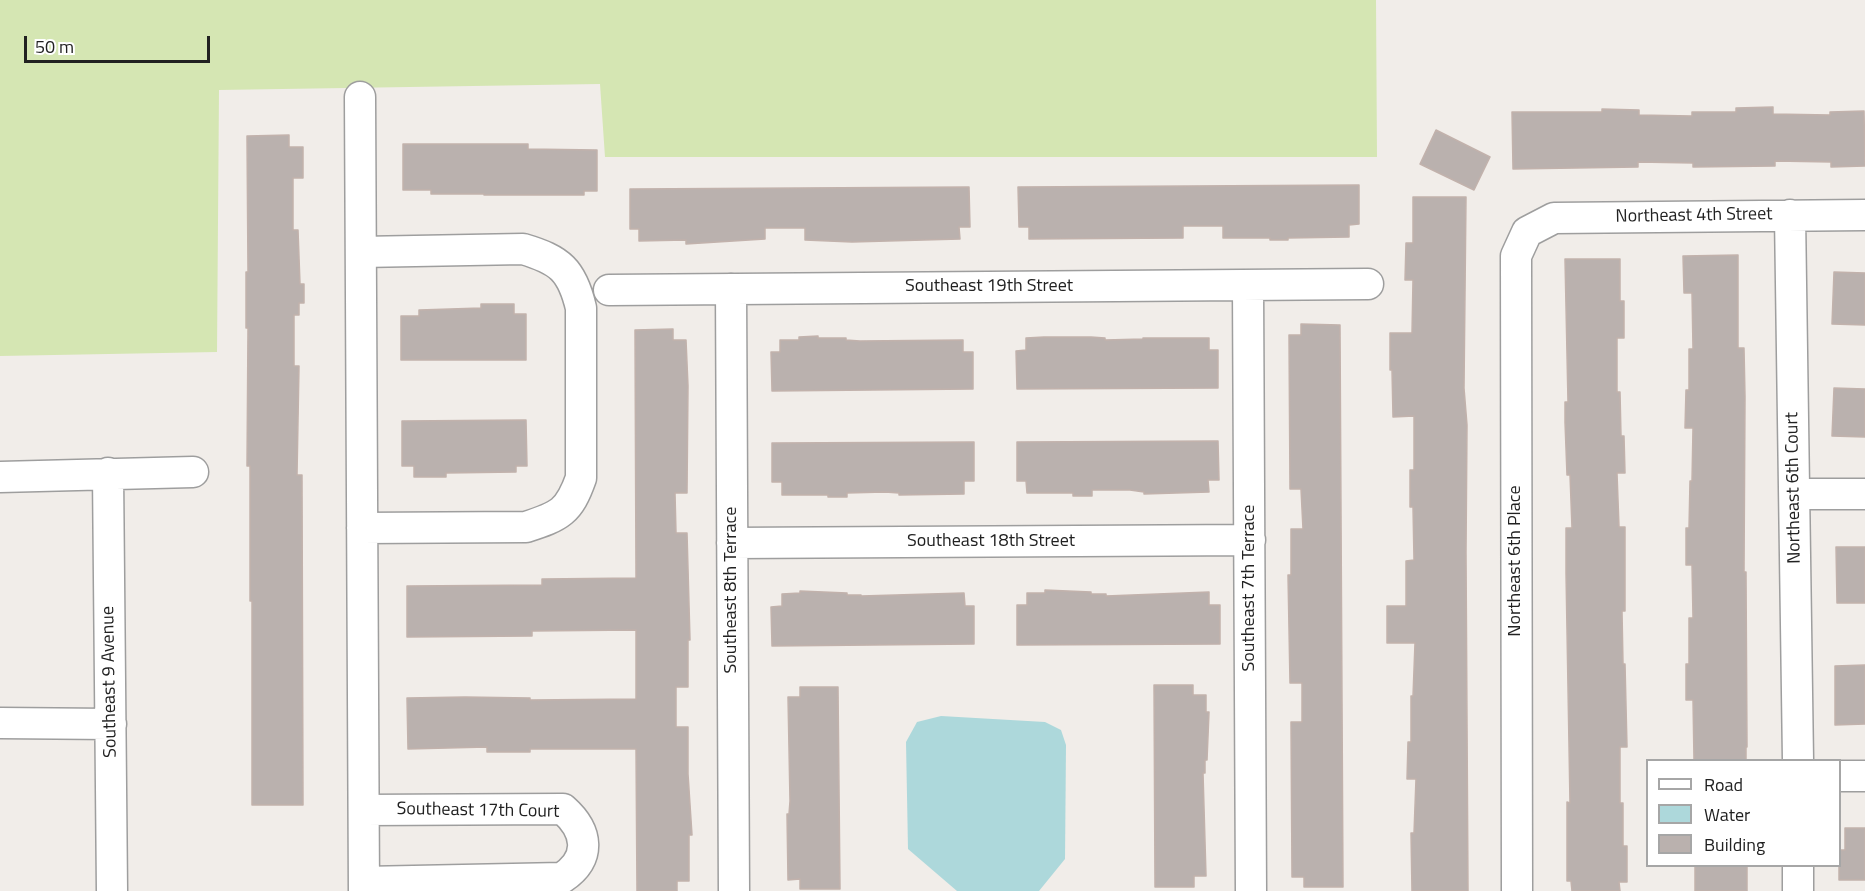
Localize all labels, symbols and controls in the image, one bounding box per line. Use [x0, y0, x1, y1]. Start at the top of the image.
scale bar [27, 24, 213, 62]
text: 50 m [35, 33, 74, 60]
street label: Northeast 4th Street [1615, 204, 1773, 228]
street label: Southeast 19th Street [905, 276, 1073, 298]
street label: Northeast 6th Court [1782, 412, 1806, 564]
street label: Northeast 6th Place [1505, 485, 1527, 637]
street label: Southeast 7th Terrace [1239, 505, 1261, 671]
street label: Southeast 8th Terrace [721, 507, 743, 673]
street label: Southeast 18th Street [907, 531, 1075, 553]
street label: Southeast 9 Avenue [98, 606, 122, 758]
legend [1646, 759, 1841, 867]
text: Road [1704, 771, 1743, 798]
street label: Southeast 17th Court [396, 799, 560, 823]
text: Water [1704, 801, 1750, 828]
text: Building [1704, 831, 1765, 858]

